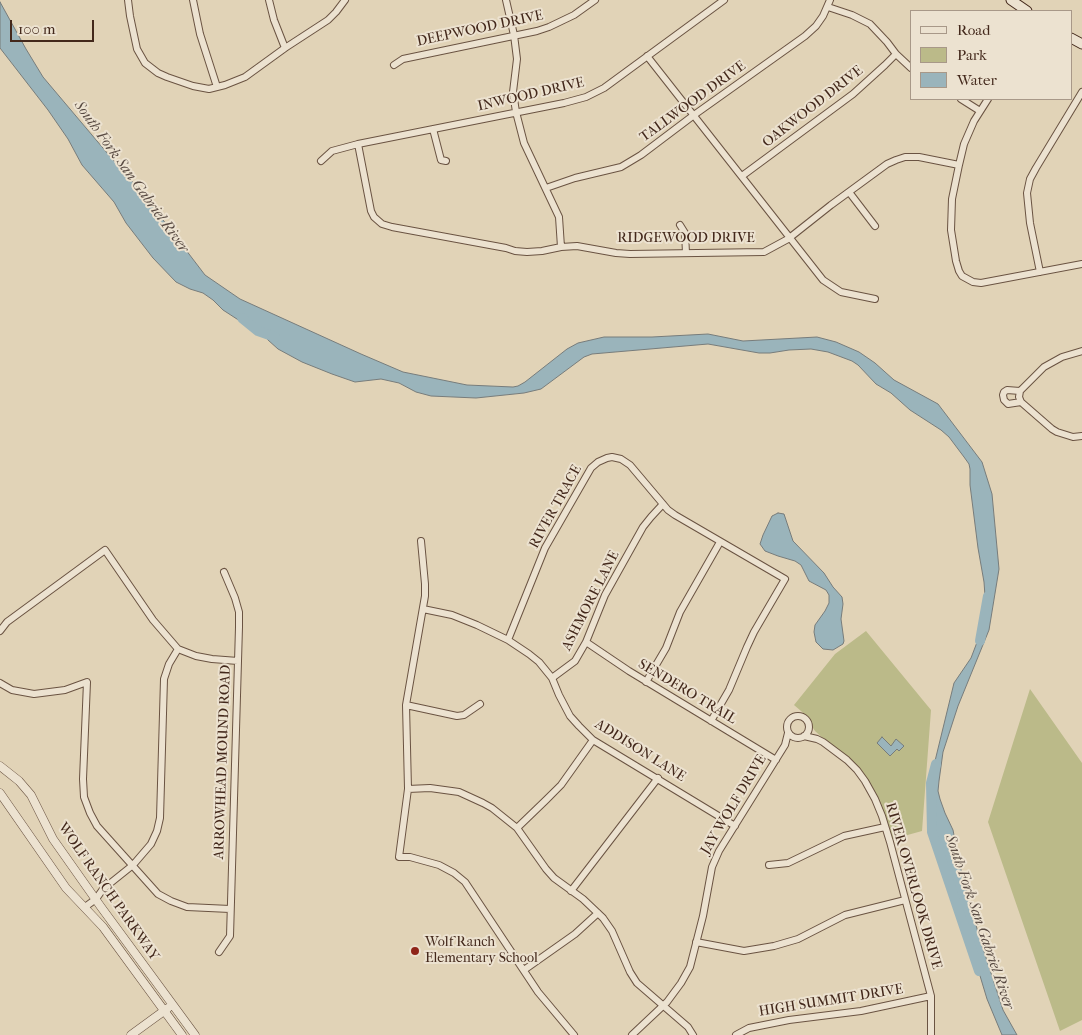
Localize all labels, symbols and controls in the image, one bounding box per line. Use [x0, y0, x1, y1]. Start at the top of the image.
street label: DEEPWOOD DRIVE [415, 7, 545, 51]
scale bar [12, 10, 96, 42]
legend [910, 10, 1072, 100]
text: 100 m [18, 20, 56, 38]
text: Road [957, 21, 990, 39]
text: Park [957, 46, 987, 64]
street label: TALLWOOD DRIVE [637, 58, 749, 146]
street label: OAKWOOD DRIVE [759, 63, 867, 151]
text: Water [957, 71, 997, 89]
street label: INWOOD DRIVE [476, 75, 586, 115]
water label: South Fork San Gabriel River [70, 97, 192, 257]
street label: RIDGEWOOD DRIVE [617, 231, 755, 247]
street label: RIVER TRACE [526, 462, 586, 552]
street label: ASHMORE LANE [559, 548, 623, 654]
street label: SENDERO TRAIL [635, 656, 739, 728]
street label: ARROWHEAD MOUND ROAD [211, 664, 235, 860]
street label: ADDISON LANE [591, 716, 689, 786]
street label: JAY WOLF DRIVE [698, 752, 770, 858]
street label: RIVER OVERLOOK DRIVE [881, 801, 945, 971]
street label: WOLF RANCH PARKWAY [54, 820, 162, 964]
water label: South Fork San Gabriel River [941, 832, 1017, 1012]
place label: Wolf Ranch Elementary School [425, 935, 538, 968]
marker: Wolf Ranch Elementary School [409, 945, 421, 957]
street label: HIGH SUMMIT DRIVE [758, 981, 904, 1021]

